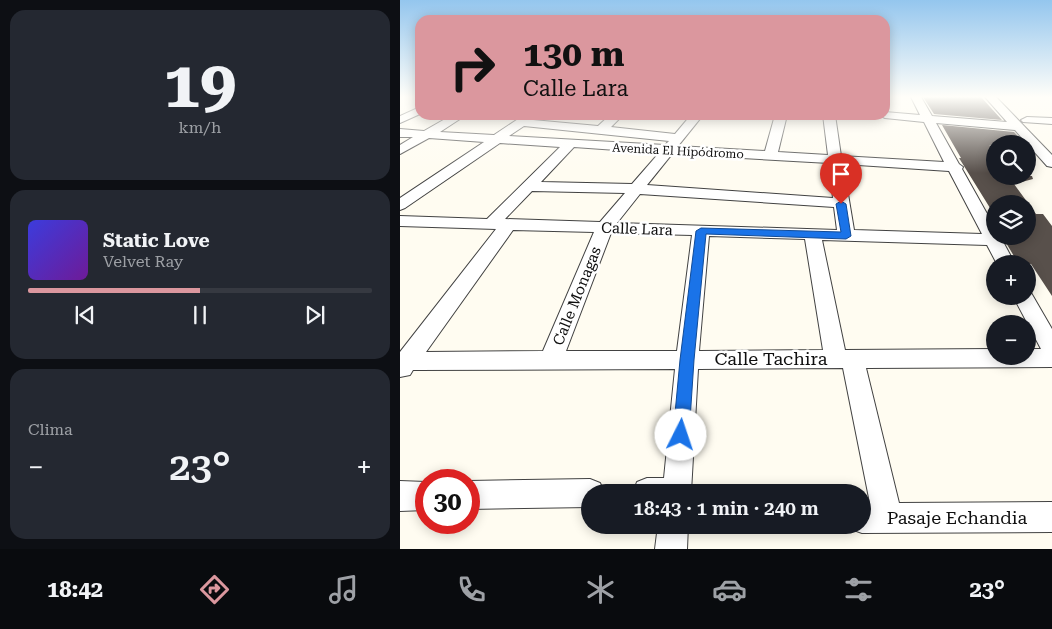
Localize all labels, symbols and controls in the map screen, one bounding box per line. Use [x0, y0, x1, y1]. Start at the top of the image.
text: 130 m [523, 34, 624, 75]
icon: right [440, 35, 505, 100]
text: 19 [164, 47, 236, 123]
text: Calle Lara [523, 76, 628, 101]
text: km/h [179, 118, 221, 137]
map controls [986, 135, 1036, 365]
button: search [986, 135, 1036, 185]
street label: Avenida El Hipódromo [612, 141, 744, 161]
pin [820, 153, 862, 204]
icon: arrive [827, 160, 855, 188]
button: layers [986, 195, 1036, 245]
street label: Calle Lara [601, 219, 673, 239]
text: Static Love [103, 229, 210, 252]
street label: Calle Monagas [549, 244, 605, 348]
text: Velvet Ray [103, 252, 183, 271]
button: + [986, 255, 1036, 305]
icon: previous [71, 301, 99, 329]
icon: pause [186, 301, 214, 329]
icon: next [301, 301, 329, 329]
button: − [986, 315, 1036, 365]
street label: Calle Tachira [714, 348, 828, 369]
position arrow [654, 408, 706, 460]
text: Clima [28, 420, 73, 439]
text: 23° [169, 445, 231, 489]
text: − [28, 451, 44, 484]
text: + [356, 451, 372, 484]
speed limit sign: 30 [415, 469, 480, 534]
text: 18:43 · 1 min · 240 m [633, 497, 819, 520]
street label: Pasaje Echandia [887, 507, 1028, 528]
icon: directions [197, 572, 232, 607]
icon: music [326, 572, 361, 607]
icon: phone [454, 572, 489, 607]
icon: climate [583, 572, 618, 607]
icon: car [712, 572, 747, 607]
icon: filters [841, 572, 876, 607]
text: 18:42 [47, 577, 103, 602]
text: 23° [969, 577, 1005, 602]

